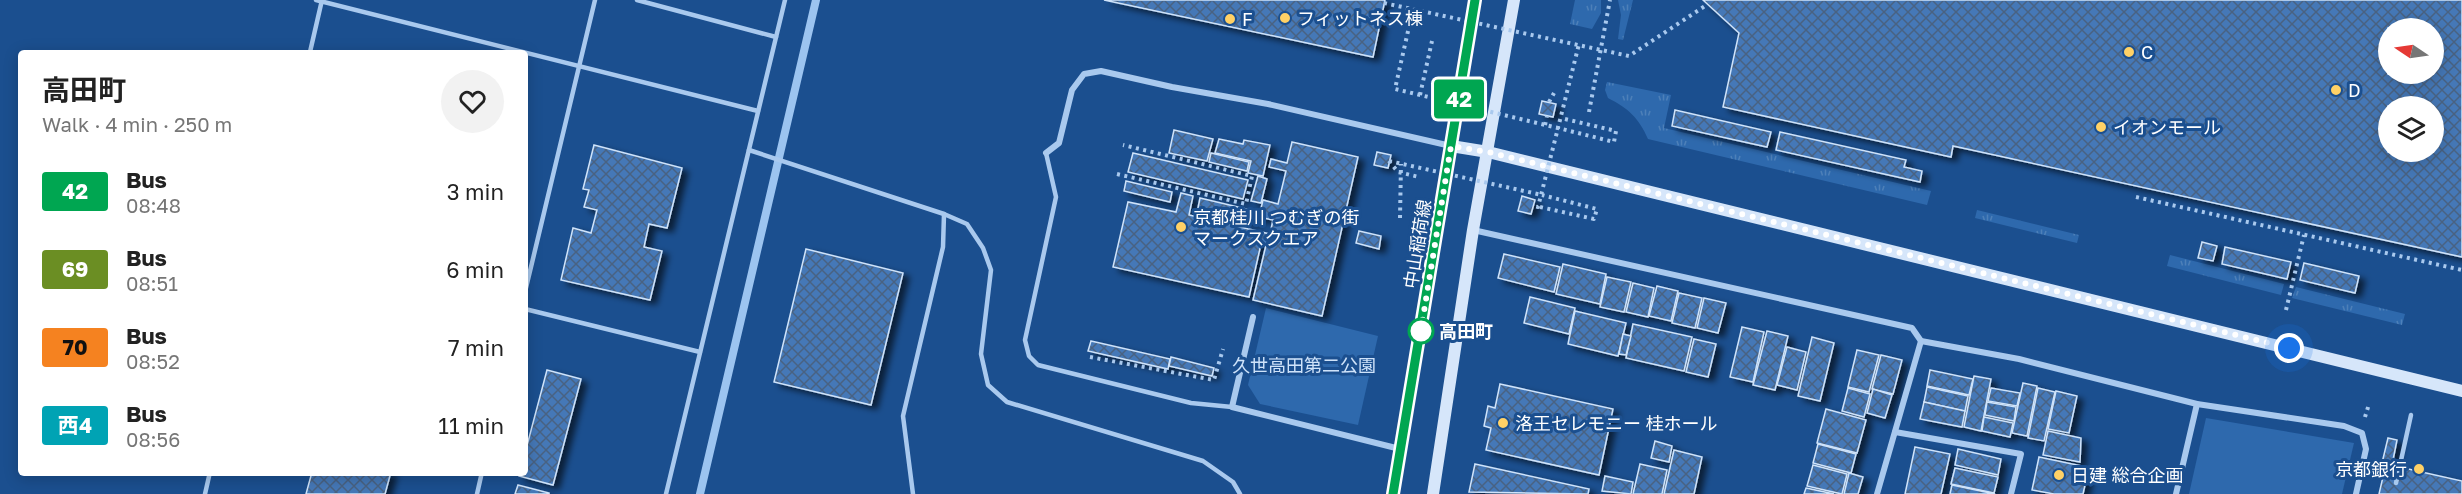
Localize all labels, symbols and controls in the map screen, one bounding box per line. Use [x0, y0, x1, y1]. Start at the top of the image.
place label: フィットネス棟 [1297, 7, 1423, 29]
place label: F [1242, 8, 1253, 30]
marker: フィットネス棟 [1278, 11, 1292, 25]
marker: F [1223, 12, 1237, 26]
north arrow [2378, 18, 2444, 84]
map controls [2378, 18, 2444, 162]
place label: C [2141, 41, 2153, 63]
marker: C [2122, 45, 2136, 59]
button: heart [441, 70, 504, 133]
text: 高田町 [42, 73, 126, 106]
place label: D [2348, 79, 2361, 101]
line badge: 42 [1432, 80, 1486, 118]
marker: D [2329, 83, 2343, 97]
text: 42 [1446, 86, 1472, 112]
button: layers [2378, 96, 2444, 162]
text: Walk · 4 min · 250 m [42, 112, 232, 136]
place label: イオンモール [2113, 116, 2221, 138]
marker: イオンモール [2094, 120, 2108, 134]
text: Bus [126, 166, 167, 193]
text: 42 [62, 178, 88, 204]
text: 3 min [447, 178, 504, 205]
text: 08:48 [126, 193, 181, 217]
street label: 中山稲荷線 [1399, 198, 1435, 290]
place label: 京都桂川 つむぎの街 マークスクエア [1193, 206, 1360, 249]
marker: 京都桂川 つむぎの街 マークスクエア [1174, 220, 1188, 234]
text: Bus [126, 244, 167, 271]
text: 69 [62, 256, 88, 282]
text: 6 min [446, 256, 504, 283]
text: 08:51 [126, 271, 178, 295]
marker: 高田町 [1408, 318, 1434, 344]
place label: 高田町 [1439, 320, 1493, 342]
text: Bus [126, 322, 167, 349]
your location [2274, 333, 2304, 363]
text: 70 [62, 334, 88, 360]
text: 7 min [448, 334, 504, 361]
text: 08:52 [126, 349, 180, 373]
park label: 久世高田第二公園 [1232, 354, 1376, 376]
text: Bus [126, 400, 167, 427]
text: 西4 [58, 412, 92, 438]
text: 11 min [438, 412, 504, 439]
place label: 洛王セレモニー 桂ホール [1515, 412, 1718, 434]
marker: 洛王セレモニー 桂ホール [1496, 416, 1510, 430]
text: 08:56 [126, 427, 180, 451]
place label: 京都銀行 [2335, 458, 2407, 480]
marker: 京都銀行 [2412, 462, 2426, 476]
place label: 日建 総合企画 [2071, 464, 2184, 486]
marker: 日建 総合企画 [2052, 468, 2066, 482]

